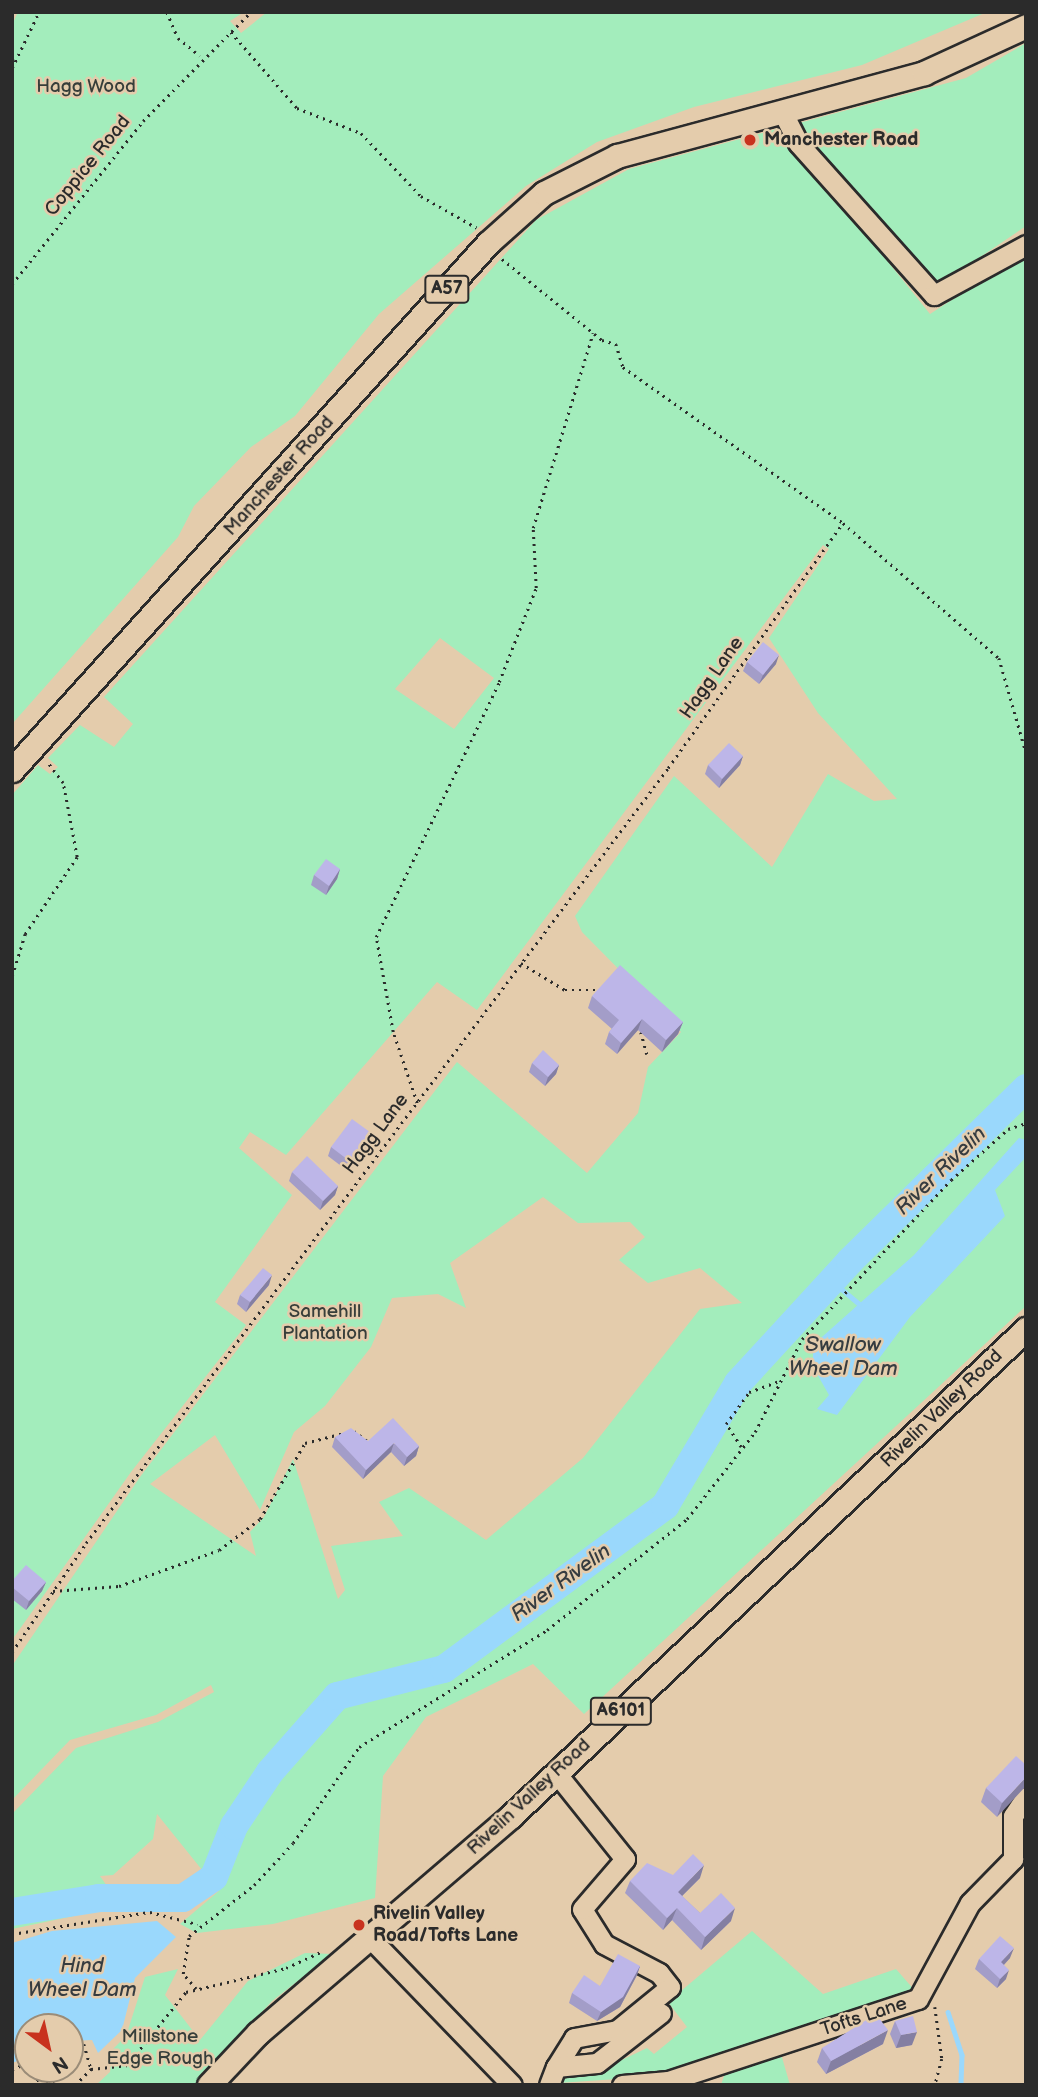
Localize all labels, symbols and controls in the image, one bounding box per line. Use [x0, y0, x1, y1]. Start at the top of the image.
park label: Hagg Wood [36, 76, 136, 98]
street label: Coppice Road [40, 111, 136, 221]
place label: Manchester Road [764, 129, 918, 151]
marker: Manchester Road [742, 132, 758, 148]
road number: A57 [424, 274, 470, 304]
street label: Manchester Road [219, 411, 339, 541]
street label: Hagg Lane [675, 633, 749, 723]
street label: Hagg Lane [338, 1089, 414, 1179]
water label: River Rivelin [890, 1121, 992, 1221]
park label: Samehill Plantation [282, 1301, 368, 1345]
water label: Swallow Wheel Dam [788, 1332, 898, 1382]
street label: Rivelin Valley Road [876, 1345, 1008, 1473]
water label: River Rivelin [506, 1539, 616, 1627]
road number: A6101 [590, 1696, 652, 1726]
street label: Rivelin Valley Road [462, 1733, 596, 1861]
place label: Rivelin Valley Road/Tofts Lane [373, 1903, 518, 1947]
marker: Rivelin Valley Road/Tofts Lane [351, 1917, 367, 1933]
water label: Hind Wheel Dam [27, 1953, 137, 2003]
street label: Tofts Lane [818, 1992, 910, 2042]
north arrow [14, 2013, 84, 2083]
park label: Millstone Edge Rough [107, 2026, 213, 2070]
text: N [47, 2051, 72, 2078]

